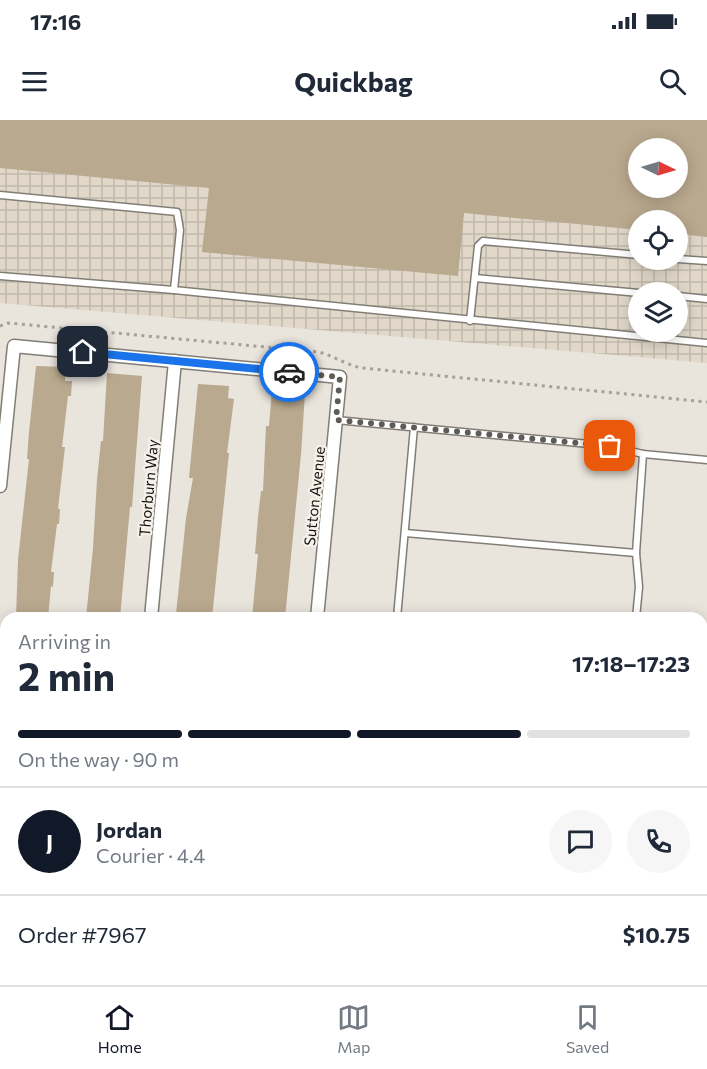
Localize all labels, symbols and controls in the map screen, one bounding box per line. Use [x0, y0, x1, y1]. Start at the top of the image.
text: 17:16 [30, 8, 81, 35]
icon: menu [18, 65, 51, 98]
text: Quickbag [294, 65, 413, 98]
icon: search [656, 65, 689, 98]
north arrow [628, 138, 688, 198]
map controls [628, 138, 688, 342]
button: locate [628, 210, 688, 270]
button: layers [628, 282, 688, 342]
pin [57, 326, 108, 377]
icon: home [66, 335, 99, 368]
courier [259, 342, 319, 402]
icon: car [273, 356, 306, 389]
pin [584, 420, 635, 471]
icon: bag [593, 429, 626, 462]
street label: Thorburn Way [135, 438, 161, 538]
street label: Sutton Avenue [300, 445, 328, 547]
text: Arriving in [18, 629, 111, 653]
text: 17:18–17:23 [572, 650, 690, 677]
text: 2 min [18, 651, 115, 699]
text: On the way · 90 m [18, 747, 179, 771]
button: chat [549, 810, 612, 873]
button: phone [627, 810, 690, 873]
text: Jordan [96, 816, 162, 843]
text: J [46, 828, 53, 855]
text: Courier · 4.4 [96, 843, 205, 867]
text: Order #7967 [18, 921, 147, 948]
text: $10.75 [623, 921, 690, 948]
tab: Home [98, 1001, 142, 1056]
tab: Map [337, 1001, 370, 1056]
tab: Saved [566, 1001, 609, 1056]

